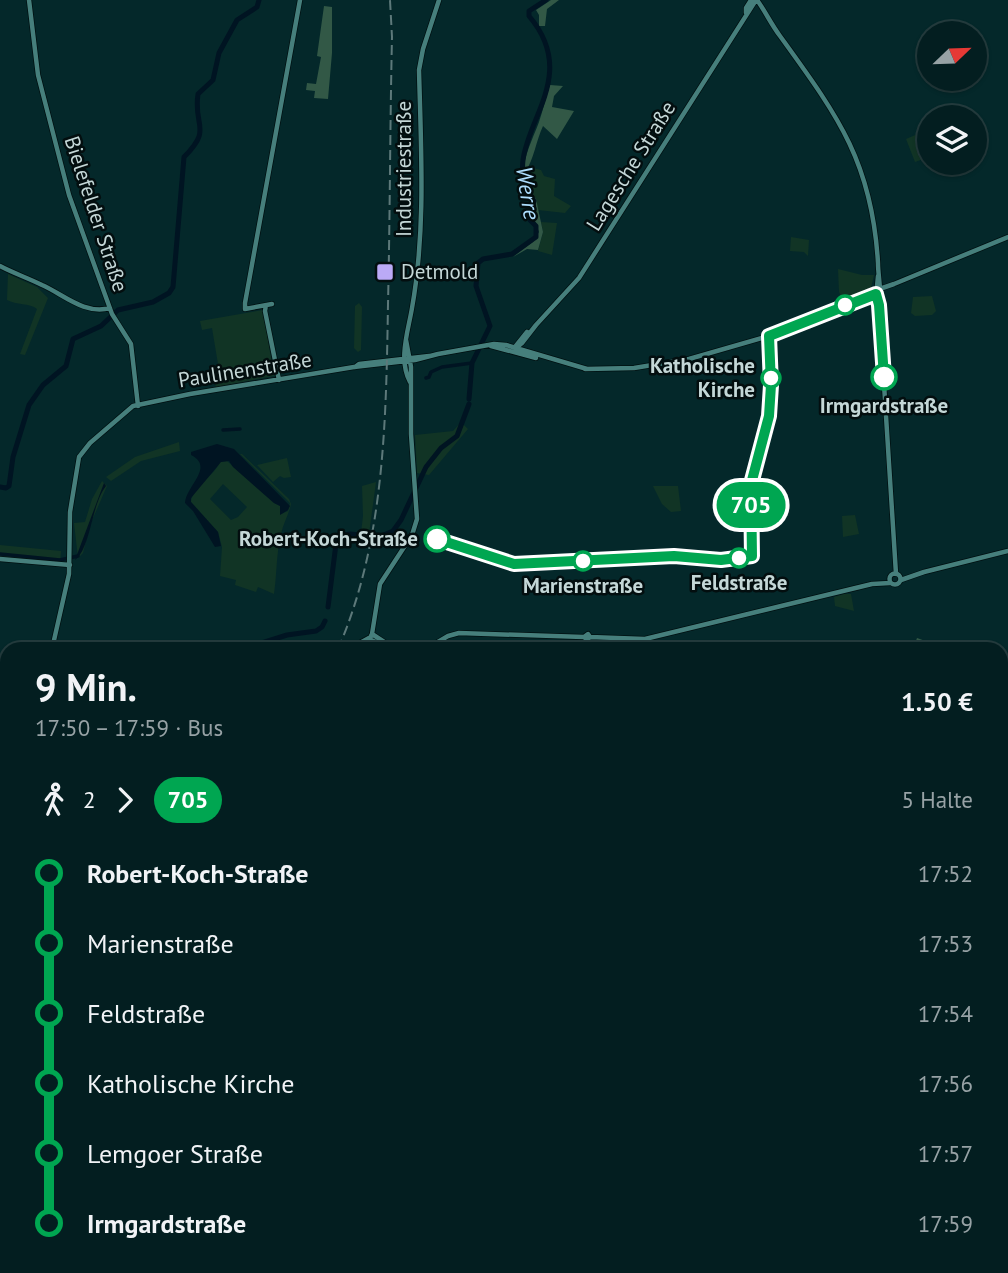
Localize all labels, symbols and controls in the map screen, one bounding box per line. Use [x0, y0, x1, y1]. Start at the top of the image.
north arrow [917, 21, 987, 91]
map controls [917, 21, 987, 175]
street label: Lagesche Straße [580, 96, 681, 236]
street label: Industriestraße [390, 101, 417, 237]
button: layers [917, 105, 987, 175]
street label: Bielefelder Straße [59, 133, 134, 295]
water label: Werre [510, 164, 547, 222]
place label: Detmold [401, 258, 478, 285]
marker: Detmold [375, 262, 395, 282]
unlabelled marker [835, 295, 855, 315]
street label: Paulinenstraße [176, 346, 314, 393]
place label: Katholische Kirche [650, 352, 755, 403]
marker: Irmgardstraße [871, 364, 897, 390]
marker: Katholische Kirche [761, 368, 781, 388]
place label: Irmgardstraße [820, 392, 948, 419]
line badge: 705 [711, 482, 791, 528]
text: 705 [731, 489, 771, 520]
place label: Robert-Koch-Straße [239, 525, 418, 552]
marker: Robert-Koch-Straße [424, 526, 450, 552]
marker: Feldstraße [729, 548, 749, 568]
marker: Marienstraße [573, 551, 593, 571]
place label: Feldstraße [691, 569, 787, 596]
place label: Marienstraße [523, 572, 643, 599]
text: 9 Min. [35, 662, 137, 711]
text: 1.50 € [901, 685, 973, 718]
text: 17:50 – 17:59 · Bus [35, 713, 223, 742]
icon: walk [35, 781, 73, 819]
icon: forward [106, 781, 144, 819]
text: 705 [168, 784, 208, 815]
text: 2 [83, 785, 96, 814]
text: 5 Halte [902, 785, 973, 814]
text: Robert-Koch-Straße [87, 857, 309, 890]
text: 17:52 [918, 859, 973, 888]
text: Marienstraße [87, 927, 234, 960]
text: 17:53 [918, 929, 973, 958]
text: Feldstraße [87, 997, 205, 1030]
text: 17:54 [918, 999, 973, 1028]
text: Katholische Kirche [87, 1067, 294, 1100]
text: 17:56 [918, 1069, 973, 1098]
text: Lemgoer Straße [87, 1137, 263, 1170]
text: 17:57 [918, 1139, 973, 1168]
text: Irmgardstraße [87, 1207, 246, 1240]
text: 17:59 [918, 1209, 973, 1238]

